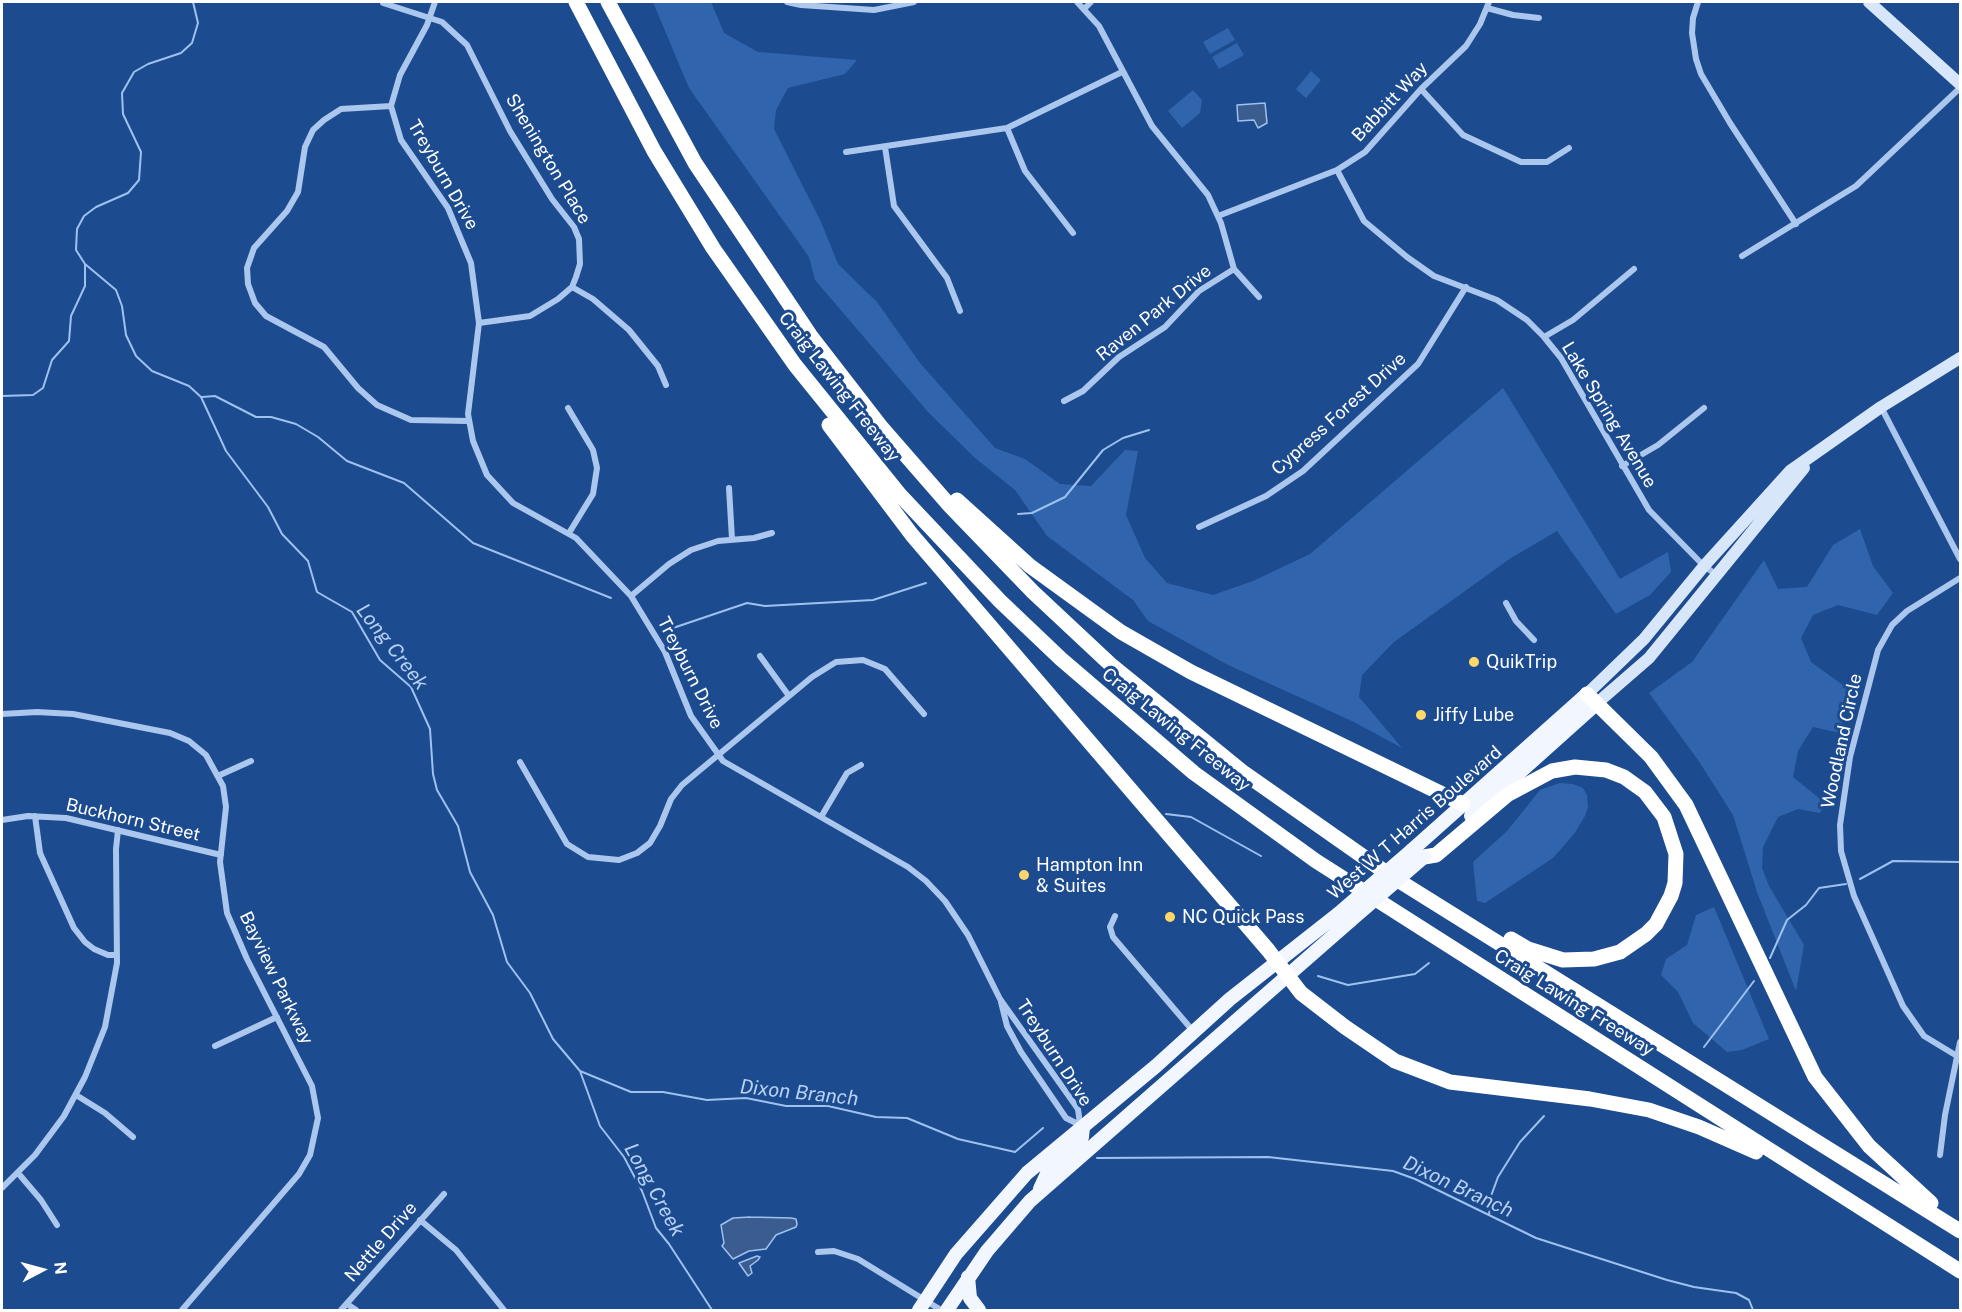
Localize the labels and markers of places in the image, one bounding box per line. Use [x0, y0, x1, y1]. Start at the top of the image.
place label: QuikTrip [1486, 651, 1557, 673]
marker: QuikTrip [1467, 655, 1481, 669]
place label: Jiffy Lube [1433, 704, 1514, 726]
marker: Jiffy Lube [1414, 708, 1428, 722]
place label: Hampton Inn & Suites [1036, 854, 1143, 896]
marker: Hampton Inn & Suites [1017, 868, 1031, 882]
place label: NC Quick Pass [1182, 906, 1304, 928]
marker: NC Quick Pass [1163, 910, 1177, 924]

